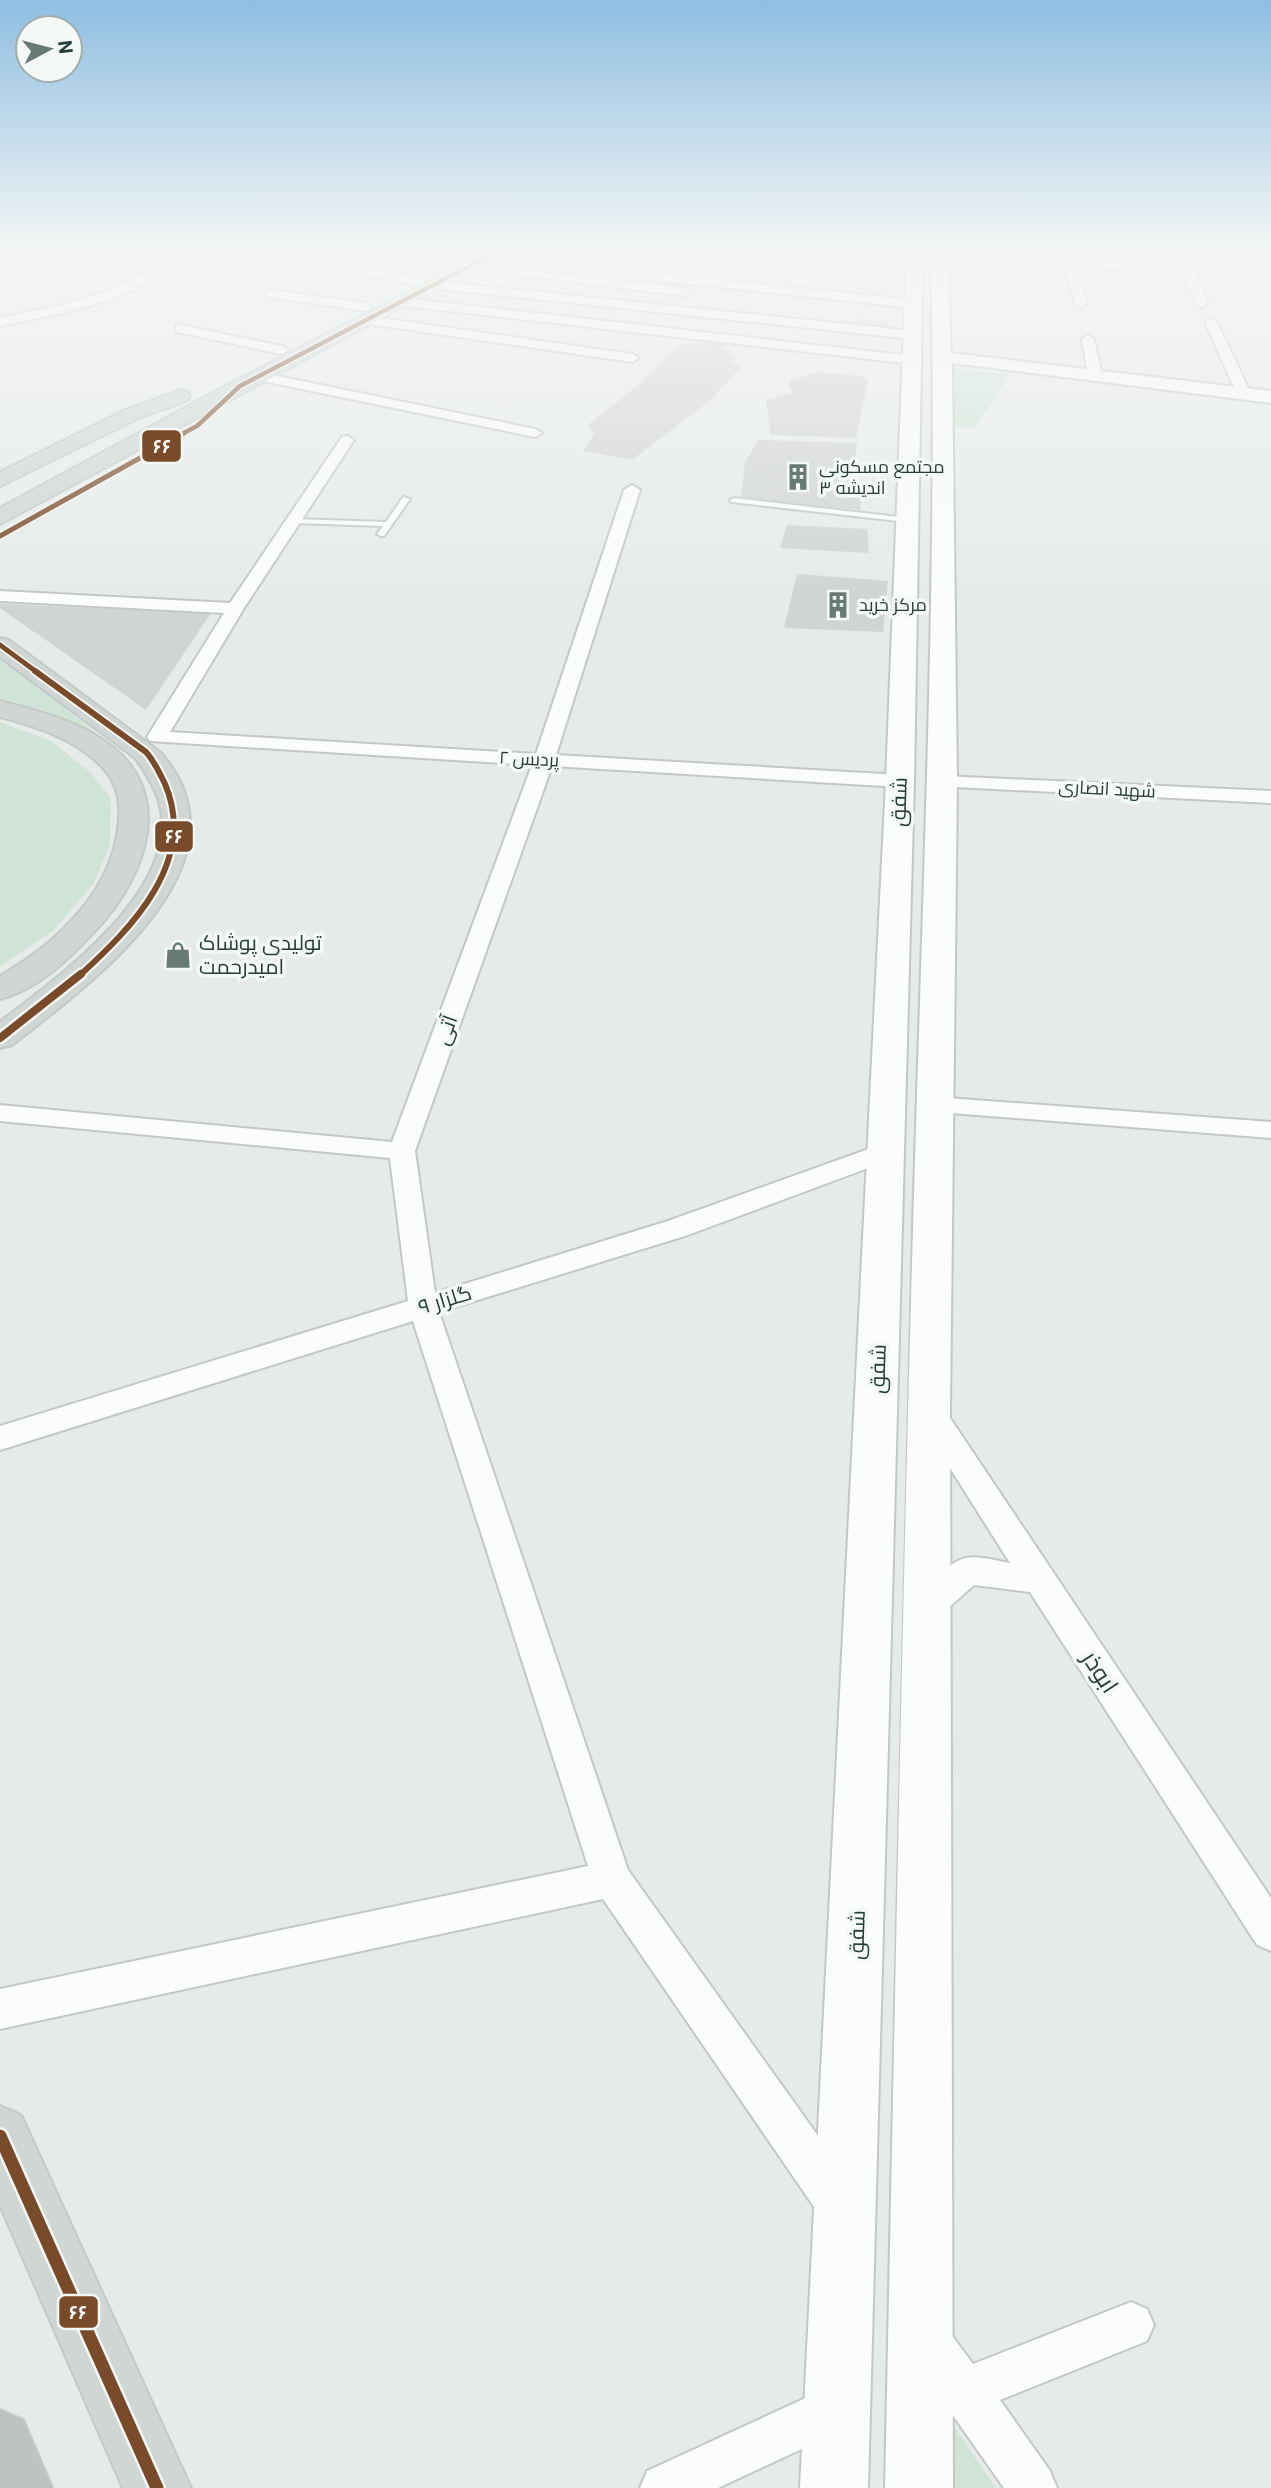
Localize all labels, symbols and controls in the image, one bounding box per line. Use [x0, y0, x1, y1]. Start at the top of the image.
north arrow [14, 14, 84, 84]
text: N [53, 39, 78, 55]
line badge: ۶۶ [141, 429, 182, 463]
text: ۶۶ [153, 435, 171, 458]
place label: مجتمع مسکونی اندیشه ۳ [819, 456, 945, 498]
building icon: مجتمع مسکونی اندیشه ۳ [783, 462, 813, 492]
building icon: مرکز خرید [823, 590, 853, 620]
place label: مرکز خرید [859, 594, 927, 616]
street label: پردیس ۲ [498, 746, 560, 773]
street label: شهید انصاری [1058, 775, 1156, 803]
street label: شفق [886, 777, 913, 827]
line badge: ۶۶ [154, 820, 194, 853]
text: ۶۶ [165, 825, 183, 848]
place label: تولیدی پوشاک امیدرحمت [199, 931, 322, 979]
shop icon: تولیدی پوشاک امیدرحمت [163, 940, 193, 970]
street label: آتی [430, 1012, 463, 1048]
street label: گلزار ۹ [416, 1281, 474, 1319]
street label: شفق [865, 1344, 892, 1394]
street label: ابوذر [1075, 1644, 1124, 1698]
street label: شفق [844, 1910, 871, 1960]
line badge: ۶۶ [58, 2295, 99, 2329]
text: ۶۶ [69, 2301, 87, 2324]

